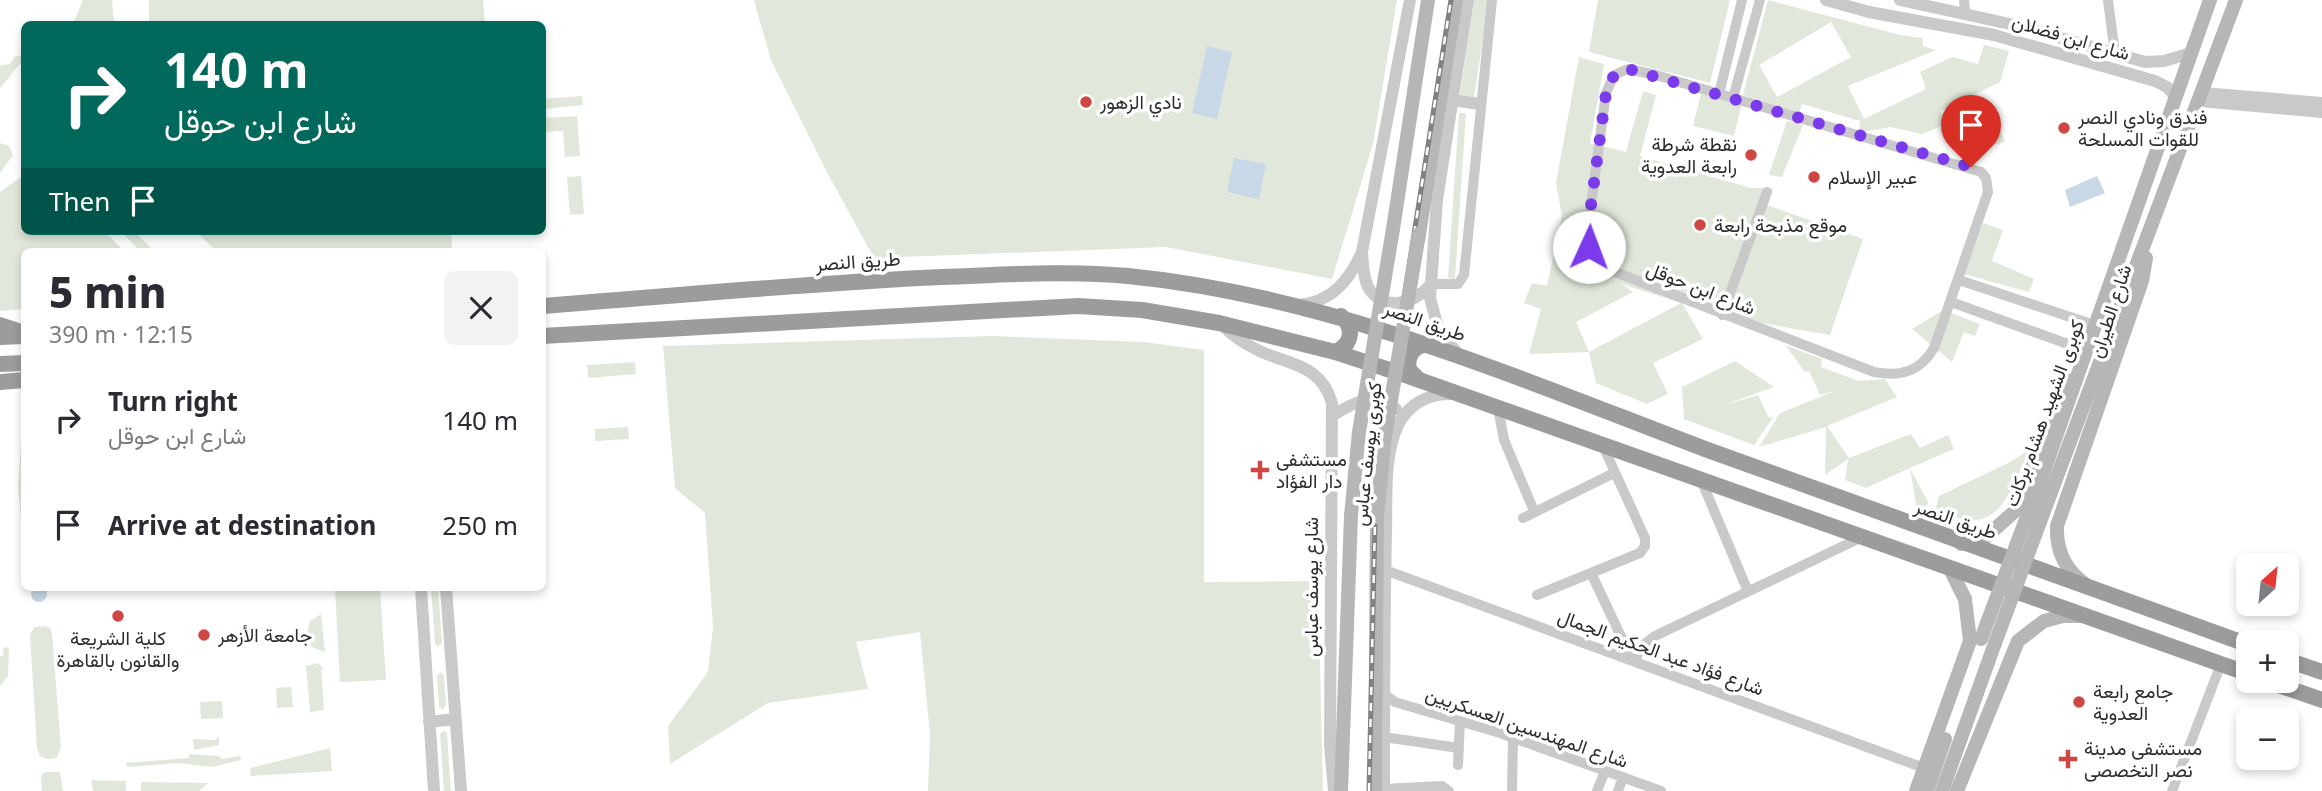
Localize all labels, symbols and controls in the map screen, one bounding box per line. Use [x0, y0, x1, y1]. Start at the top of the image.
street label: شارع ابن فضلان [2009, 8, 2133, 66]
text: 140 m [164, 36, 309, 102]
icon: right [49, 49, 140, 140]
place label: نادي الزهور [1099, 89, 1182, 118]
marker: نادي الزهور [1078, 94, 1094, 110]
pin [1941, 95, 2001, 167]
text: شارع ابن حوقل [164, 99, 357, 142]
place label: فندق ونادي النصر للقوات المسلحة [2077, 104, 2208, 152]
icon: arrive [1952, 106, 1990, 144]
marker: فندق ونادي النصر للقوات المسلحة [2056, 120, 2072, 136]
place label: نقطة شرطة رابعة العدوية [1641, 131, 1737, 179]
marker: نقطة شرطة رابعة العدوية [1743, 147, 1759, 163]
place label: عبير الإسلام [1828, 164, 1917, 190]
marker: عبير الإسلام [1806, 169, 1822, 185]
icon: arrive [124, 182, 162, 220]
text: Then [49, 183, 110, 219]
position arrow [1552, 210, 1626, 284]
place label: موقع مذبحة رابعة [1714, 212, 1847, 239]
marker: موقع مذبحة رابعة [1692, 217, 1708, 233]
street label: طريق النصر [814, 245, 901, 277]
street label: شارع ابن حوقل [1643, 255, 1759, 321]
street label: شارع الطيران [2083, 261, 2137, 361]
text: 5 min [49, 263, 166, 320]
button: close [444, 271, 518, 345]
street label: طريق النصر [1380, 295, 1470, 347]
street label: كوبرى الشهيد هشام بركات [1998, 316, 2090, 510]
text: 390 m · 12:15 [49, 318, 193, 350]
street label: كوبرى يوسف عباس [1346, 381, 1388, 527]
text: Turn right [108, 383, 238, 419]
icon: right [49, 401, 87, 439]
text: 140 m [442, 402, 518, 438]
text: شارع ابن حوقل [108, 419, 246, 451]
place label: مستشفى دار الفؤاد [1276, 446, 1347, 494]
marker: مستشفى دار الفؤاد [1250, 460, 1270, 480]
street label: طريق النصر [1911, 493, 2001, 545]
icon: arrive [49, 506, 87, 544]
text: Arrive at destination [108, 507, 377, 543]
text: 250 m [442, 507, 518, 543]
street label: شارع يوسف عباس [1298, 517, 1324, 657]
north arrow [2236, 553, 2300, 616]
map controls [2236, 553, 2299, 770]
street label: شارع فؤاد عبد الحكيم الجمال [1554, 603, 1768, 701]
marker: كلية الشريعة والقانون بالقاهرة [110, 608, 126, 624]
place label: جامعة الأزهر [217, 622, 312, 648]
place label: كلية الشريعة والقانون بالقاهرة [57, 625, 179, 673]
marker: جامعة الأزهر [196, 627, 212, 643]
button: + [2236, 630, 2299, 693]
place label: جامع رابعة العدوية [2093, 678, 2173, 726]
street label: شارع المهندسين العسكريين [1422, 680, 1632, 774]
marker: جامع رابعة العدوية [2071, 694, 2087, 710]
button: − [2236, 707, 2299, 770]
place label: مستشفى مدينة نصر التخصصى [2084, 735, 2202, 783]
marker: مستشفى مدينة نصر التخصصى [2058, 749, 2078, 769]

